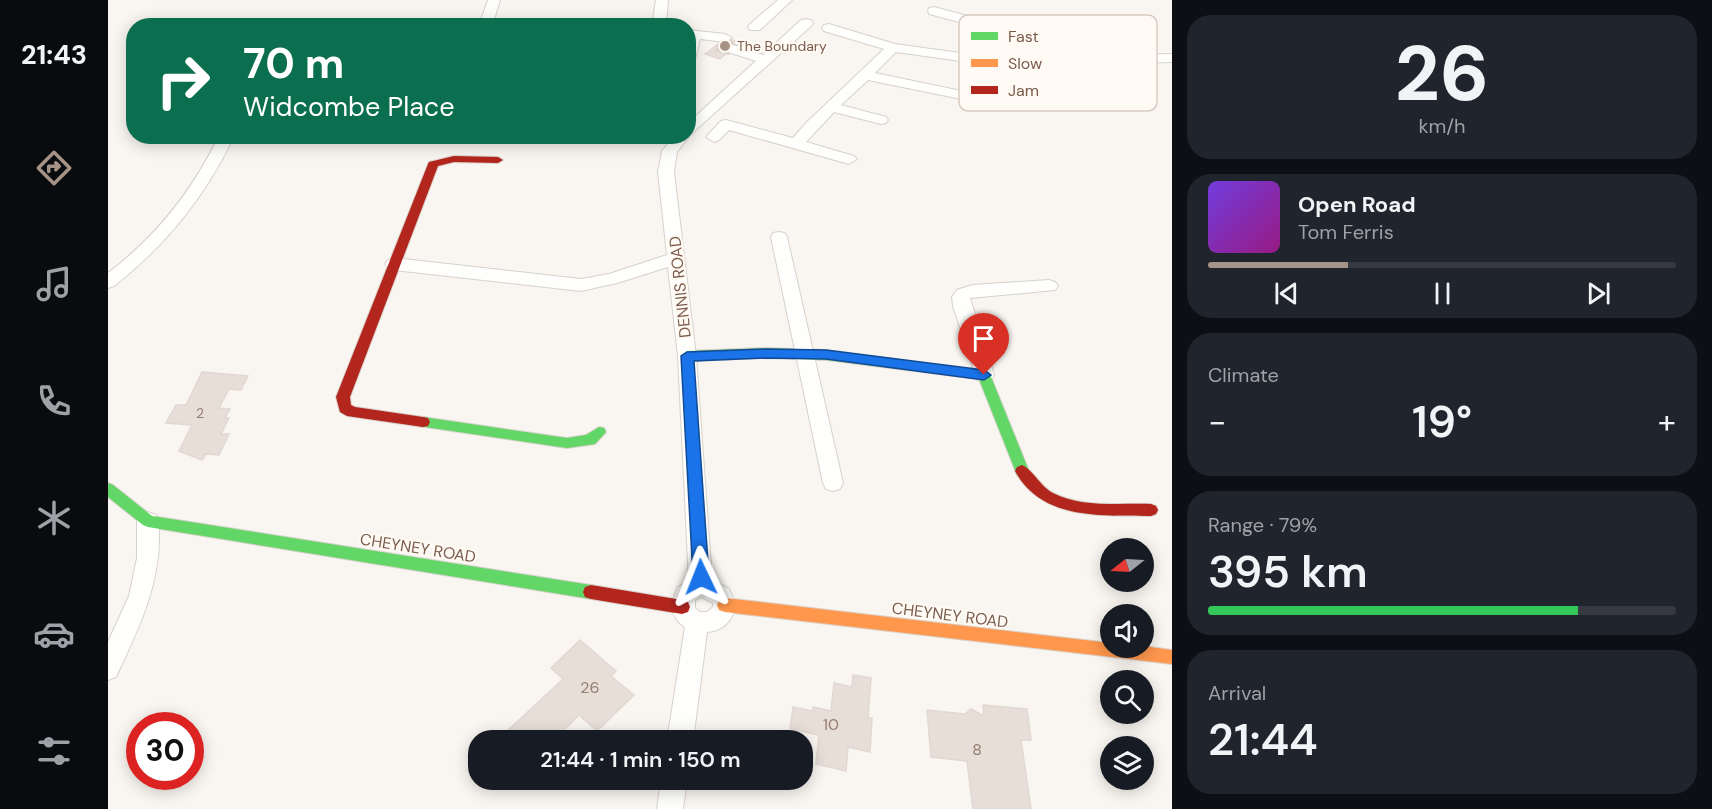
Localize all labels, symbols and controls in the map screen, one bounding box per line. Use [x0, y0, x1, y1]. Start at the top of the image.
legend [959, 15, 1157, 111]
text: 26 [1395, 23, 1489, 124]
text: Fast [1008, 26, 1039, 47]
text: 70 m [243, 36, 344, 91]
text: 21:43 [21, 37, 87, 72]
place label: The Boundary [737, 37, 827, 55]
marker: The Boundary [718, 39, 732, 53]
icon: right [144, 42, 222, 120]
text: Slow [1008, 53, 1042, 74]
text: Jam [1008, 80, 1039, 101]
text: Widcombe Place [243, 89, 455, 124]
text: km/h [1418, 113, 1466, 139]
icon: directions [33, 147, 75, 189]
text: Open Road [1298, 190, 1416, 219]
text: Tom Ferris [1298, 219, 1394, 245]
street label: DENNIS ROAD [664, 235, 696, 339]
icon: music [33, 263, 75, 305]
icon: previous [1270, 277, 1303, 310]
icon: pause [1426, 277, 1459, 310]
icon: next [1582, 277, 1615, 310]
pin [958, 313, 1009, 375]
icon: arrive [967, 322, 1000, 355]
text: Climate [1208, 362, 1279, 388]
icon: phone [33, 380, 75, 422]
text: 19° [1412, 392, 1472, 451]
text: − [1208, 400, 1226, 443]
text: + [1658, 400, 1676, 443]
house number: 2 [196, 404, 204, 422]
icon: climate [33, 497, 75, 539]
text: Range · 79% [1208, 512, 1317, 538]
street label: CHEYNEY ROAD [359, 528, 477, 568]
north arrow [1100, 538, 1154, 592]
map controls [1100, 538, 1154, 790]
text: 395 km [1208, 542, 1368, 601]
position arrow [669, 545, 733, 609]
street label: CHEYNEY ROAD [891, 597, 1009, 633]
button: sound [1100, 604, 1154, 658]
icon: car [33, 613, 75, 655]
button: search [1100, 670, 1154, 724]
house number: 26 [580, 677, 600, 698]
text: Arrival [1208, 680, 1266, 706]
text: 21:44 [1208, 710, 1318, 769]
speed limit sign: 30 [126, 712, 204, 790]
house number: 10 [823, 714, 839, 735]
icon: filters [33, 730, 75, 772]
button: layers [1100, 736, 1154, 790]
house number: 8 [972, 739, 982, 760]
text: 21:44 · 1 min · 150 m [540, 745, 741, 774]

